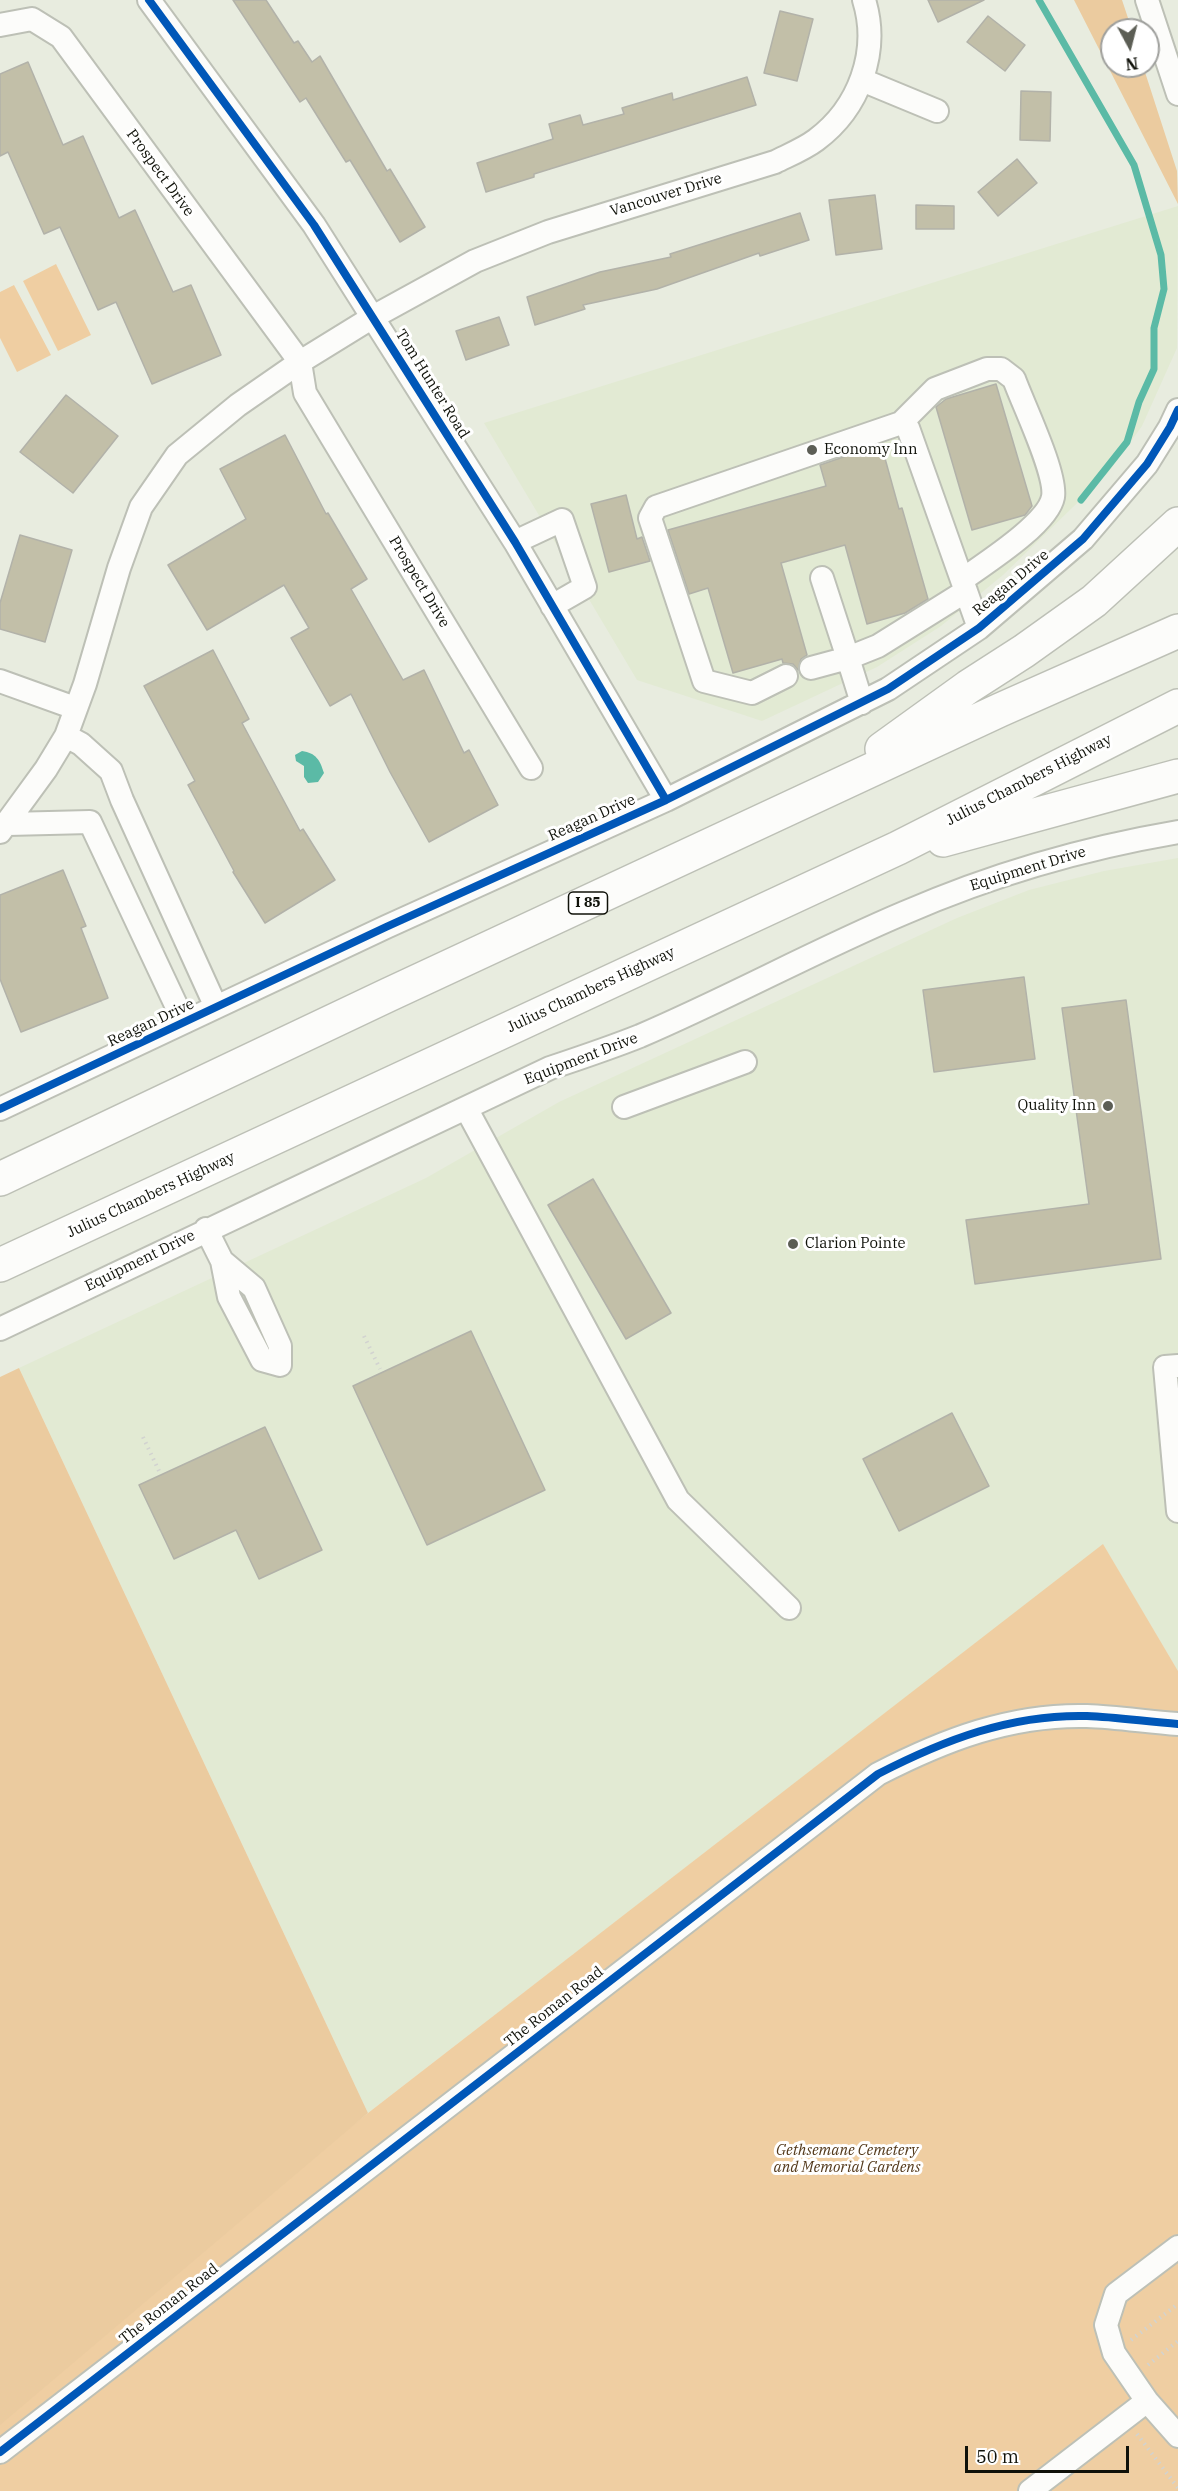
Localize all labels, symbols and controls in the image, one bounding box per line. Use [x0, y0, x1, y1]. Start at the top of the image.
north arrow [1100, 18, 1160, 78]
text: N [1124, 53, 1139, 75]
street label: Prospect Drive [122, 126, 198, 220]
street label: Vancouver Drive [608, 169, 724, 221]
street label: Tom Hunter Road [391, 326, 473, 442]
place label: Economy Inn [824, 441, 918, 459]
marker: Economy Inn [805, 443, 819, 457]
street label: Prospect Drive [385, 533, 453, 631]
street label: Reagan Drive [969, 546, 1053, 620]
street label: Julius Chambers Highway [943, 730, 1115, 830]
street label: Reagan Drive [546, 791, 638, 845]
street label: Equipment Drive [968, 843, 1088, 895]
road number: I 85 [568, 892, 608, 914]
street label: Julius Chambers Highway [504, 943, 678, 1037]
street label: Reagan Drive [105, 995, 197, 1051]
street label: Equipment Drive [522, 1029, 640, 1089]
place label: Quality Inn [1017, 1097, 1096, 1115]
marker: Quality Inn [1101, 1099, 1115, 1113]
street label: Julius Chambers Highway [64, 1148, 238, 1242]
street label: Equipment Drive [82, 1227, 198, 1295]
place label: Clarion Pointe [805, 1235, 905, 1253]
marker: Clarion Pointe [786, 1237, 800, 1251]
street label: The Roman Road [501, 1963, 607, 2051]
park label: Gethsemane Cemetery and Memorial Gardens [774, 2142, 920, 2177]
street label: The Roman Road [116, 2260, 222, 2348]
scale bar [968, 2434, 1132, 2472]
text: 50 m [976, 2445, 1019, 2468]

